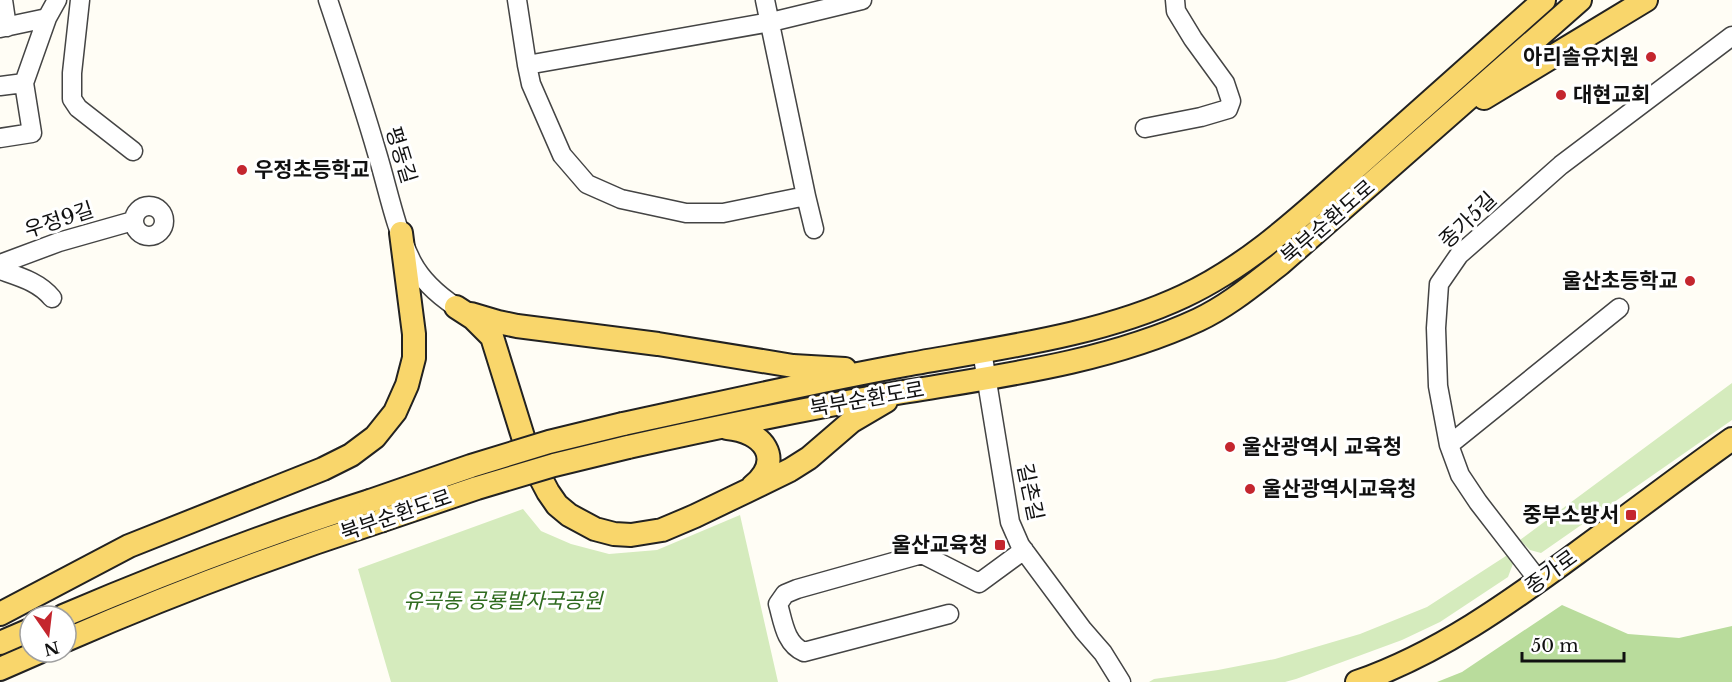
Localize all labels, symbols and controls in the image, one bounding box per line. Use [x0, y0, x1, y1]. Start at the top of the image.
place label: 아리솔유치원 [1523, 44, 1639, 70]
marker: 아리솔유치원 [1644, 50, 1658, 64]
place label: 대현교회 [1573, 82, 1650, 108]
marker: 대현교회 [1554, 88, 1568, 102]
street label: 평동길 [380, 123, 422, 187]
place label: 우정초등학교 [254, 157, 370, 183]
marker: 우정초등학교 [235, 163, 249, 177]
street label: 북부순환도로 [1276, 174, 1380, 270]
street label: 종가5길 [1434, 186, 1502, 254]
street label: 우정9길 [21, 197, 97, 243]
place label: 울산초등학교 [1562, 268, 1678, 294]
marker: 울산초등학교 [1683, 274, 1697, 288]
street label: 북부순환도로 [808, 376, 926, 422]
place label: 울산광역시 교육청 [1242, 434, 1402, 460]
marker: 울산광역시 교육청 [1223, 440, 1237, 454]
street label: 길촌길 [1011, 461, 1049, 523]
place label: 울산광역시교육청 [1262, 476, 1417, 502]
marker: 울산광역시교육청 [1243, 482, 1257, 496]
street label: 북부순환도로 [337, 484, 455, 546]
place label: 중부소방서 [1522, 502, 1619, 528]
marker: 중부소방서 [1624, 508, 1638, 522]
place label: 울산교육청 [891, 532, 988, 558]
marker: 울산교육청 [993, 538, 1007, 552]
street label: 종가로 [1520, 544, 1582, 600]
park label: 유곡동 공룡발자국공원 [404, 588, 604, 614]
north arrow [18, 604, 78, 664]
scale bar [1522, 625, 1624, 663]
text: 50 m [1531, 635, 1579, 657]
text: N [42, 637, 61, 660]

